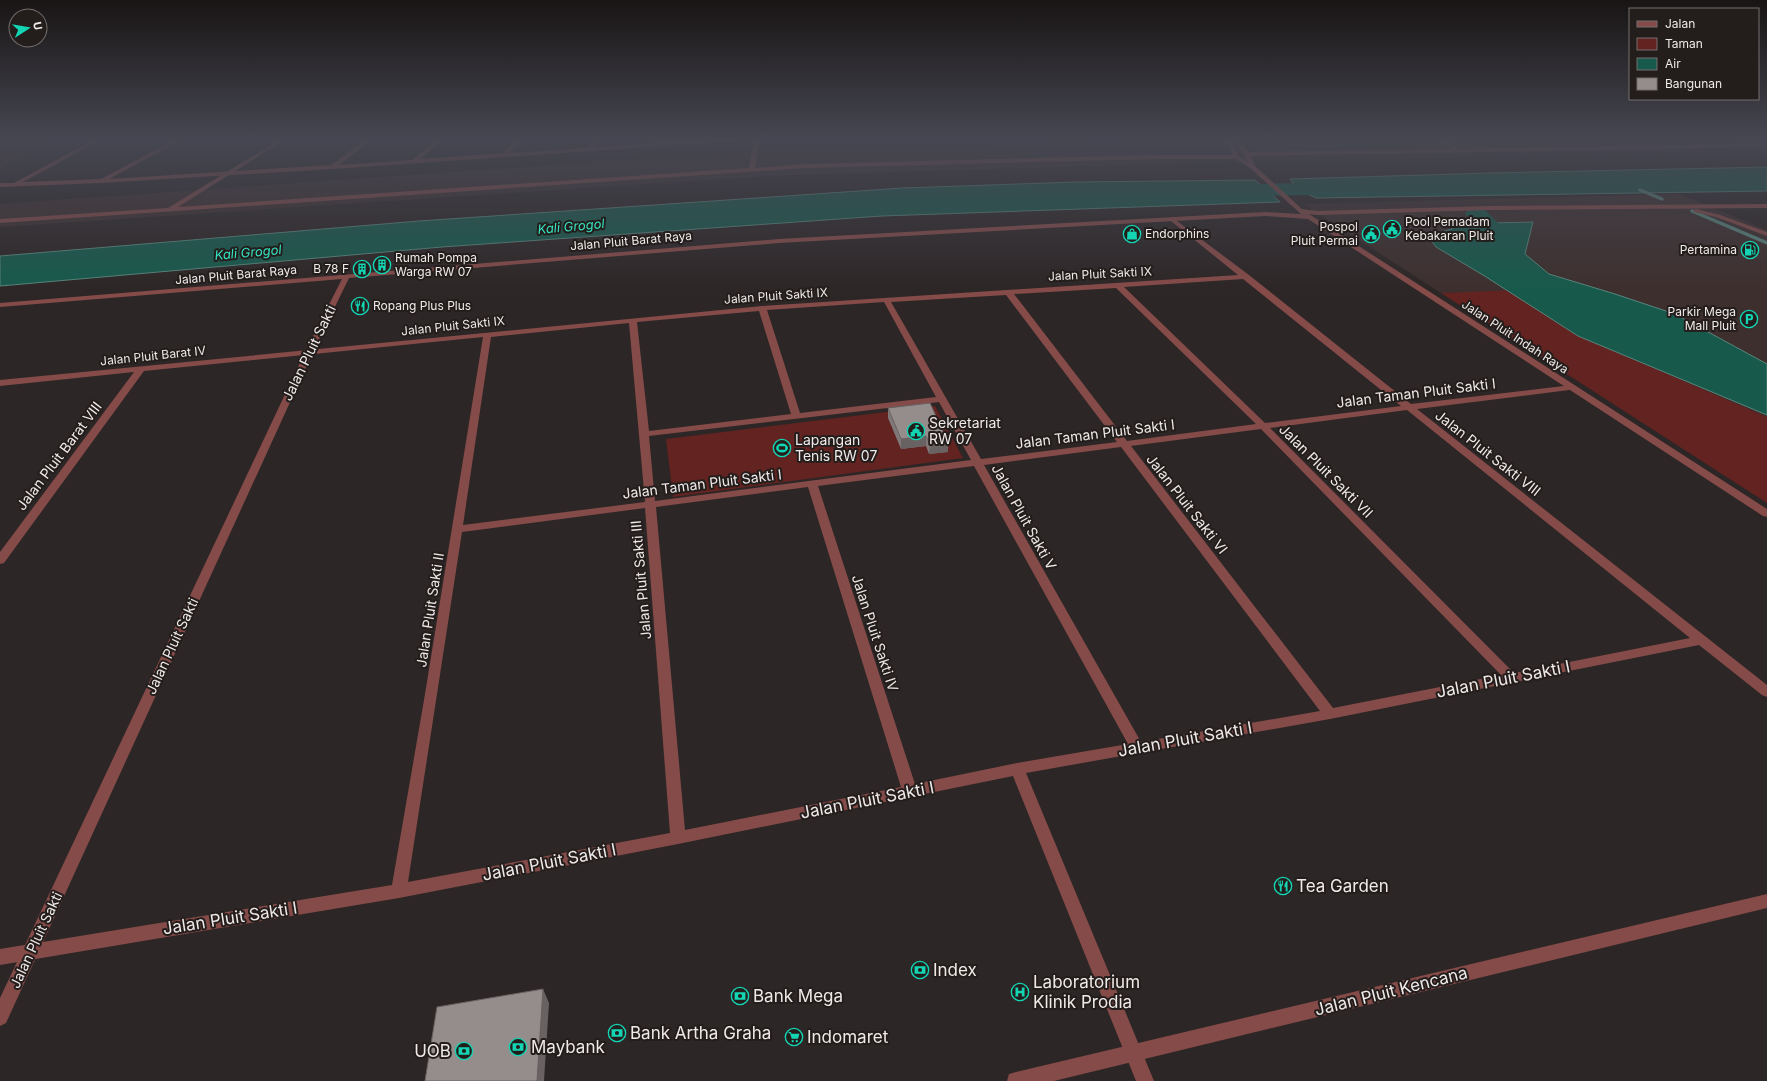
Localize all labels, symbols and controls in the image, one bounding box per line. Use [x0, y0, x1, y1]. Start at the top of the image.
north arrow [8, 8, 48, 48]
legend [1629, 8, 1759, 100]
text: Jalan [1665, 16, 1695, 31]
text: U [30, 21, 45, 31]
text: Taman [1665, 36, 1703, 51]
text: Air [1665, 56, 1681, 71]
text: Bangunan [1665, 76, 1722, 91]
place label: Pool Pemadam Kebakaran Pluit [1405, 214, 1493, 243]
water label: Kali Grogol [537, 215, 606, 237]
place label: Pospol Pluit Permai [1291, 219, 1358, 248]
public building icon: Pool Pemadam Kebakaran Pluit [1382, 219, 1402, 239]
shop icon: Endorphins [1122, 224, 1142, 244]
public building icon: Pospol Pluit Permai [1361, 224, 1381, 244]
place label: Endorphins [1145, 226, 1209, 241]
street label: Jalan Pluit Barat Raya [569, 228, 693, 253]
fuel station icon: Pertamina [1740, 240, 1760, 260]
water label: Kali Grogol [214, 241, 283, 263]
place label: Pertamina [1680, 242, 1737, 257]
place label: Rumah Pompa Warga RW 07 [395, 250, 477, 279]
building icon: Rumah Pompa Warga RW 07 [372, 255, 392, 275]
building icon: B 78 F [352, 259, 372, 279]
place label: B 78 F [313, 261, 349, 276]
street label: Jalan Pluit Barat Raya [174, 262, 298, 287]
street label: Jalan Pluit Sakti IX [1048, 263, 1152, 284]
street label: Jalan Pluit Sakti IX [723, 284, 828, 307]
restaurant icon: Ropang Plus Plus [350, 296, 370, 316]
street label: Jalan Pluit Indah Raya [1459, 296, 1571, 377]
place label: Ropang Plus Plus [373, 298, 471, 313]
street label: Jalan Pluit Sakti [278, 302, 339, 403]
place label: Parkir Mega Mall Pluit [1668, 304, 1736, 333]
parking icon: Parkir Mega Mall Pluit [1739, 309, 1759, 329]
street label: Jalan Pluit Sakti IX [400, 313, 506, 338]
street label: Jalan Pluit Barat IV [99, 342, 207, 369]
street label: Jalan Taman Pluit Sakti I [1335, 374, 1496, 411]
street label: Jalan Pluit Barat VIII [12, 398, 105, 513]
street label: Jalan Pluit Sakti VIII [1432, 406, 1544, 499]
place label: Sekretariat RW 07 [929, 414, 1001, 447]
street label: Jalan Taman Pluit Sakti I [1014, 415, 1175, 452]
street label: Jalan Pluit Sakti VII [1276, 420, 1377, 521]
public building icon: Sekretariat RW 07 [906, 421, 926, 441]
place label: Lapangan Tenis RW 07 [795, 431, 877, 464]
sports icon: Lapangan Tenis RW 07 [772, 438, 792, 458]
street label: Jalan Pluit Sakti VI [1143, 451, 1232, 557]
street label: Jalan Pluit Sakti V [988, 461, 1061, 573]
street label: Jalan Taman Pluit Sakti I [621, 465, 782, 502]
street label: Jalan Pluit Sakti III [627, 520, 654, 640]
street label: Jalan Pluit Sakti II [412, 551, 447, 668]
street label: Jalan Pluit Sakti IV [849, 572, 902, 694]
street label: Jalan Pluit Sakti [142, 595, 201, 697]
street label: Jalan Pluit Sakti I [1434, 656, 1572, 702]
street label: Jalan Pluit Sakti I [1116, 717, 1254, 761]
street label: Jalan Pluit Sakti I [798, 777, 936, 823]
street label: Jalan Pluit Sakti I [480, 839, 618, 885]
restaurant icon: Tea Garden [1273, 876, 1293, 896]
place label: Tea Garden [1296, 876, 1389, 896]
street label: Jalan Pluit Sakti [6, 889, 65, 991]
street label: Jalan Pluit Sakti I [161, 897, 299, 939]
bank icon: Index [910, 960, 930, 980]
place label: Index [933, 960, 977, 980]
street label: Jalan Pluit Kencana [1312, 962, 1470, 1020]
place label: Laboratorium Klinik Prodia [1033, 972, 1140, 1012]
hospital icon: Laboratorium Klinik Prodia [1010, 982, 1030, 1002]
bank icon: Bank Mega [730, 986, 750, 1006]
place label: Bank Mega [753, 986, 843, 1006]
bank icon: Bank Artha Graha [607, 1023, 627, 1043]
place label: Bank Artha Graha [630, 1023, 771, 1043]
supermarket icon: Indomaret [784, 1027, 804, 1047]
place label: Indomaret [807, 1027, 889, 1047]
bank icon: Maybank [508, 1037, 528, 1057]
place label: Maybank [531, 1037, 605, 1057]
place label: UOB [414, 1041, 451, 1061]
bank icon: UOB [454, 1041, 474, 1061]

